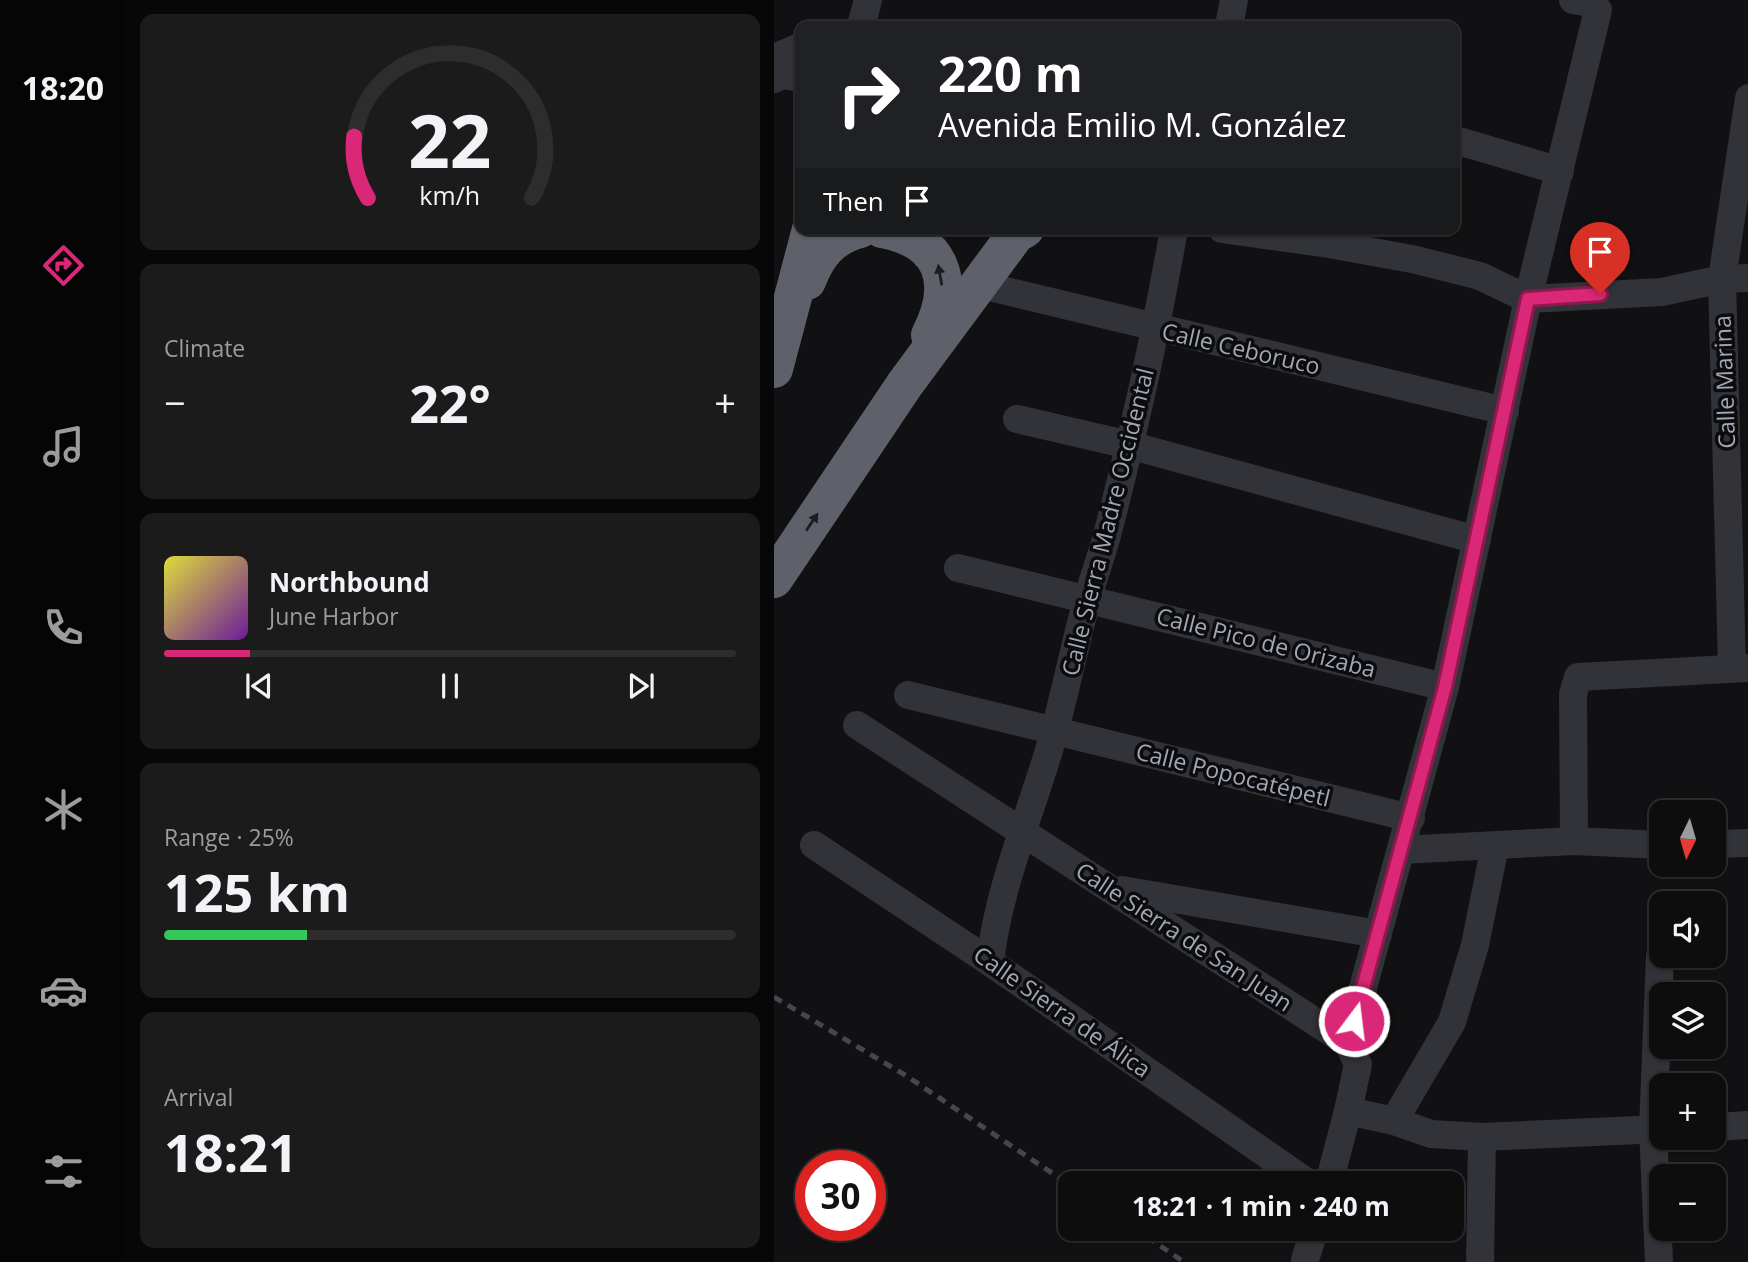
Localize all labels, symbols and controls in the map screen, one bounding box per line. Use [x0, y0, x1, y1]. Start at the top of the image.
text: 220 m [938, 40, 1083, 106]
icon: right [823, 49, 914, 140]
text: 18:20 [22, 66, 104, 109]
text: 22 [408, 90, 492, 189]
text: Avenida Emilio M. González [938, 103, 1346, 146]
text: km/h [420, 178, 480, 212]
icon: arrive [898, 182, 936, 220]
text: Then [823, 183, 884, 219]
pin [1570, 222, 1630, 294]
icon: arrive [1581, 233, 1619, 271]
icon: directions [39, 241, 88, 290]
one-way arrow [935, 264, 946, 286]
street label: Calle Ceboruco [1159, 314, 1323, 382]
street label: Calle Marina [1706, 315, 1742, 449]
text: Climate [164, 332, 245, 364]
street label: Calle Sierra Madre Occidental [1053, 365, 1161, 679]
text: 22° [409, 367, 491, 438]
text: − [164, 376, 186, 428]
text: + [714, 376, 736, 428]
icon: music [39, 422, 88, 471]
one-way arrow [805, 513, 819, 531]
text: Northbound [269, 564, 430, 600]
street label: Calle Pico de Orizaba [1153, 599, 1379, 685]
text: June Harbor [269, 600, 399, 632]
icon: phone [39, 603, 88, 652]
icon: previous [240, 667, 278, 705]
icon: pause [431, 667, 469, 705]
icon: next [622, 667, 660, 705]
street label: Calle Popocatépetl [1133, 734, 1334, 814]
icon: climate [39, 785, 88, 834]
north arrow [1649, 800, 1726, 877]
map controls [1649, 800, 1726, 1241]
text: Range · 25% [164, 821, 294, 853]
street label: Calle Sierra de San Juan [1070, 854, 1299, 1018]
text: 125 km [164, 856, 350, 927]
button: sound [1649, 891, 1726, 968]
street label: Calle Sierra de Álica [968, 938, 1158, 1084]
icon: car [39, 966, 88, 1015]
button: layers [1649, 982, 1726, 1059]
position arrow [1317, 984, 1391, 1058]
button: + [1649, 1073, 1726, 1150]
text: Arrival [164, 1081, 233, 1113]
text: 18:21 [164, 1116, 298, 1187]
icon: filters [39, 1147, 88, 1196]
speed limit sign: 30 [795, 1150, 886, 1241]
button: − [1649, 1164, 1726, 1241]
text: 18:21 · 1 min · 240 m [1132, 1188, 1390, 1224]

